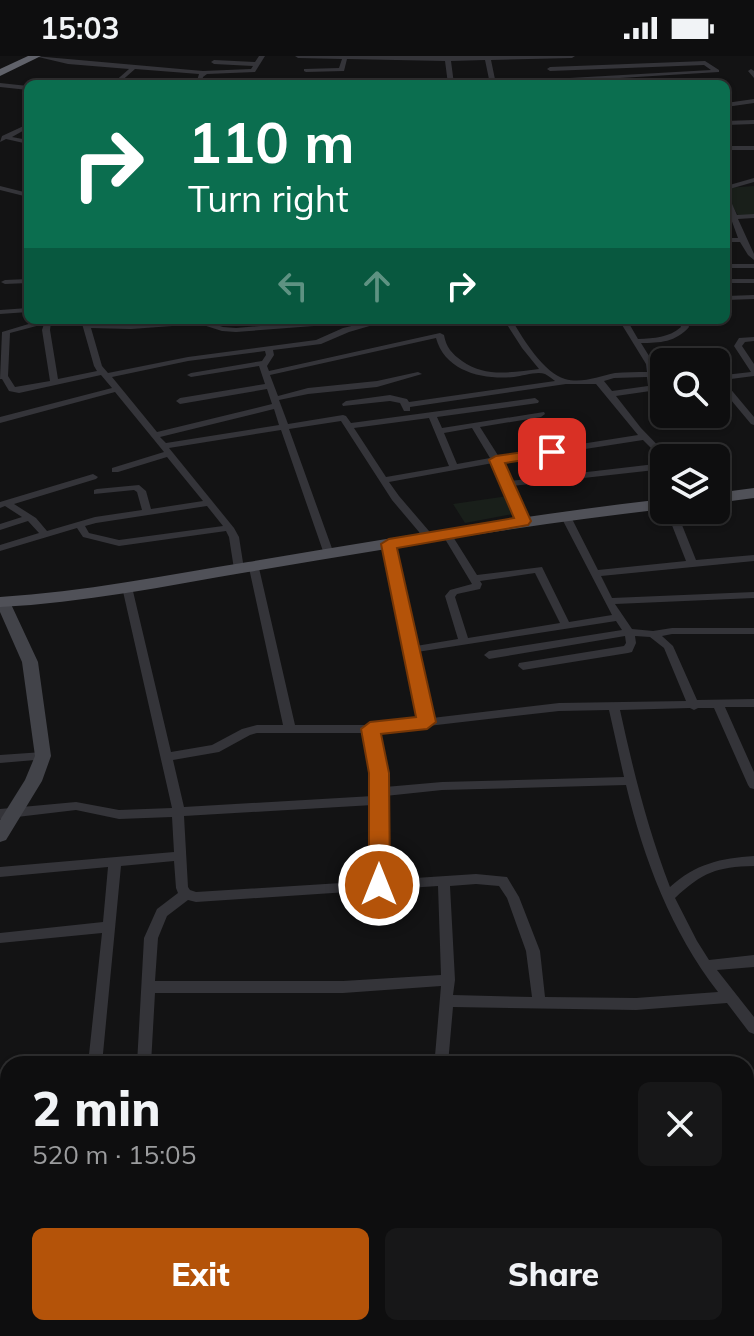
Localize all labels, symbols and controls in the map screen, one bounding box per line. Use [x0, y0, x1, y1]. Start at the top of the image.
text: 15:03 [40, 9, 119, 47]
text: 110 m [188, 107, 355, 177]
icon: right [56, 112, 160, 216]
text: Turn right [188, 176, 349, 221]
icon: left [271, 264, 315, 308]
icon: ahead [355, 264, 399, 308]
icon: right [439, 264, 483, 308]
map controls [650, 348, 730, 524]
button: search [650, 348, 730, 428]
pin [518, 418, 586, 486]
icon: arrive [530, 430, 574, 474]
button: layers [650, 444, 730, 524]
position arrow [337, 843, 421, 927]
text: 2 min [32, 1078, 161, 1138]
button: close [638, 1082, 722, 1166]
text: 520 m · 15:05 [32, 1138, 196, 1171]
button: Exit [32, 1228, 369, 1320]
button: Share [385, 1228, 722, 1320]

